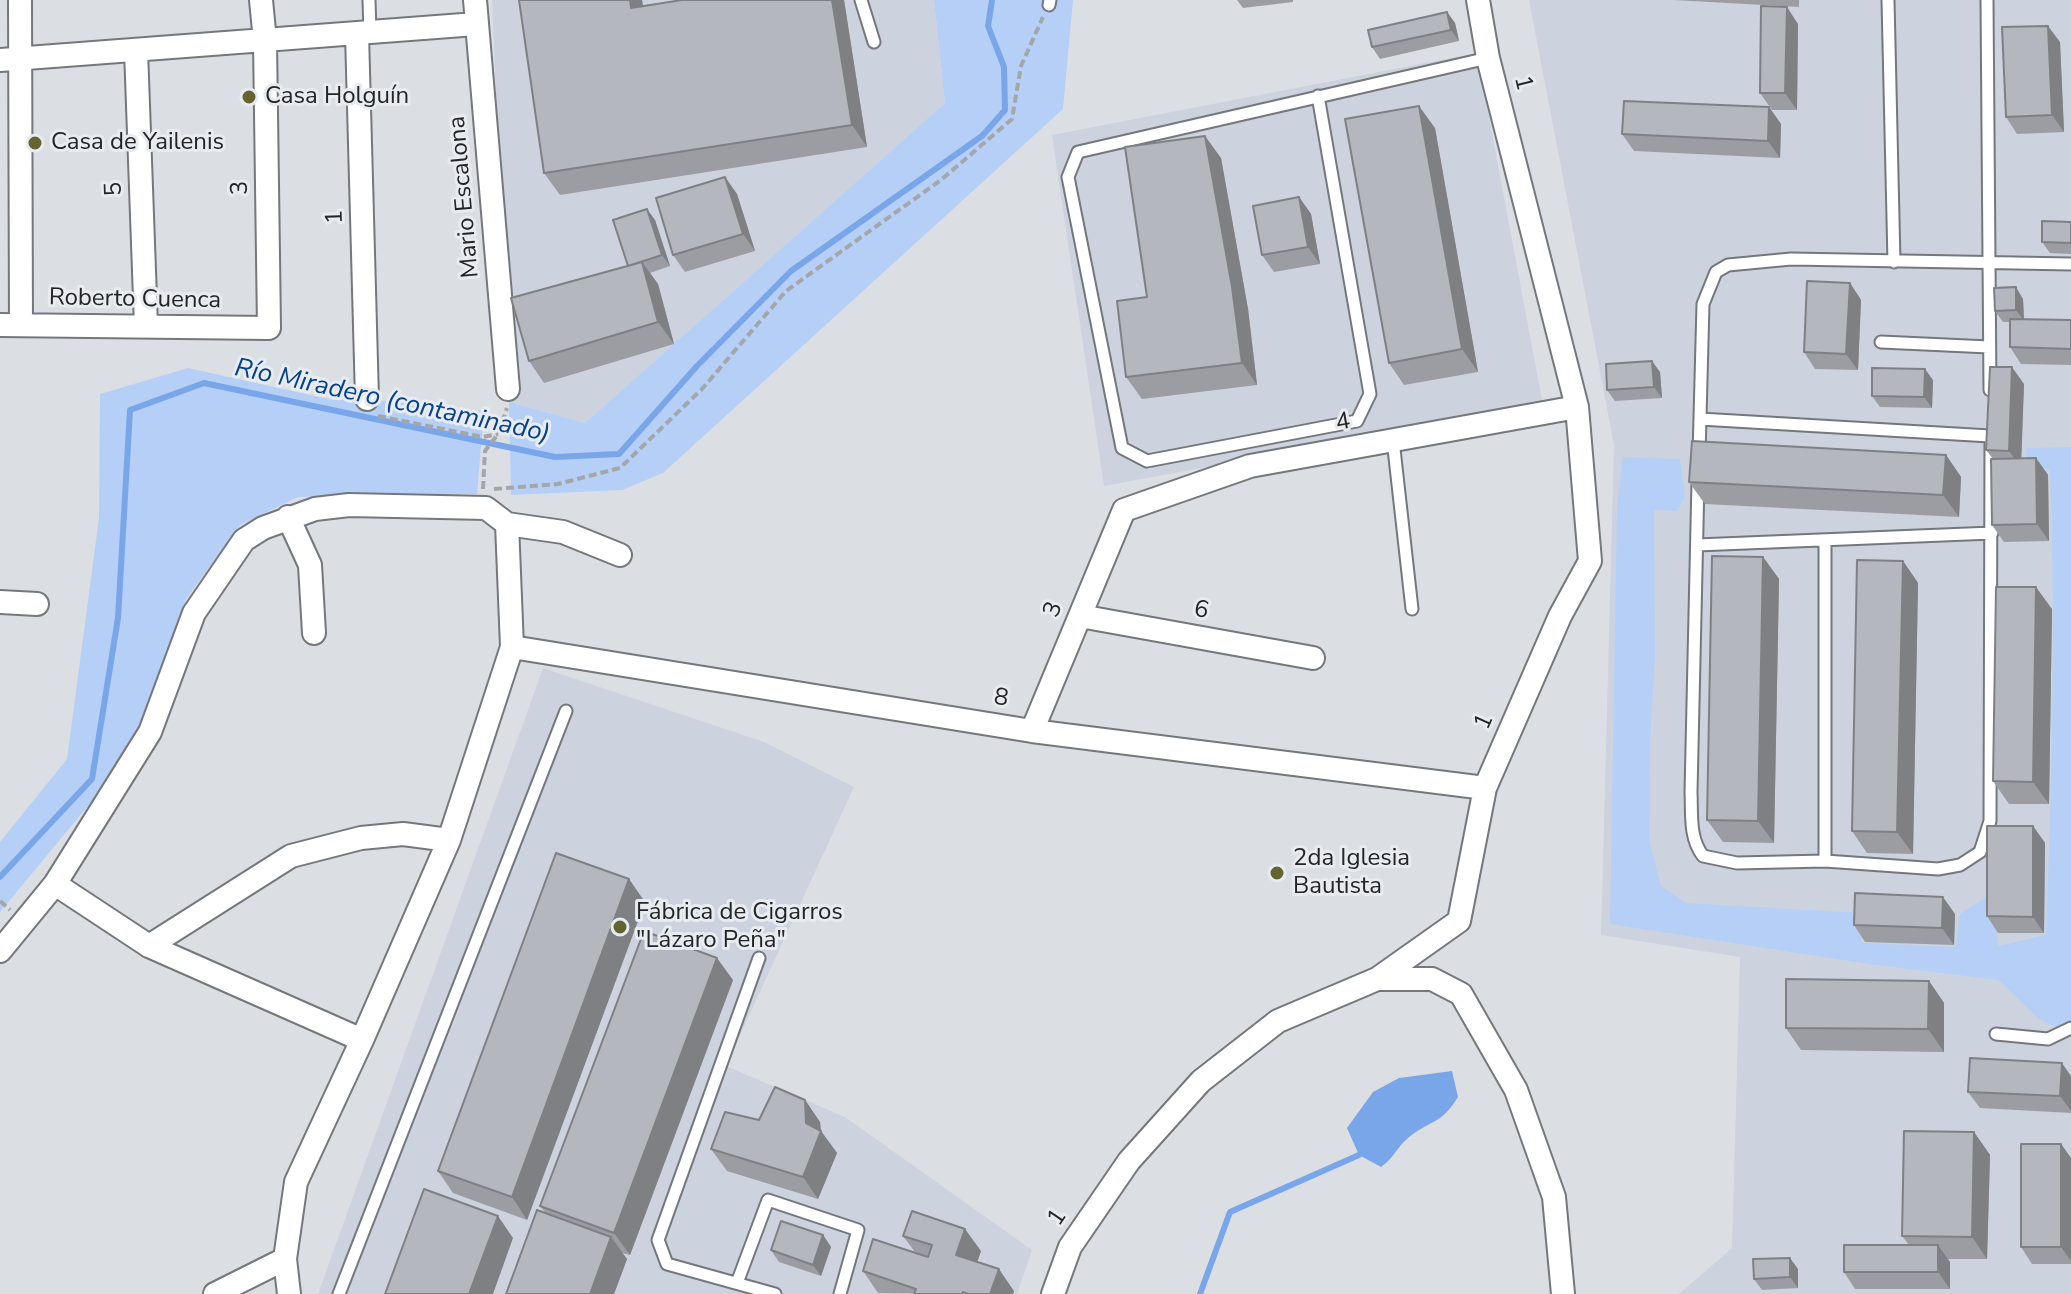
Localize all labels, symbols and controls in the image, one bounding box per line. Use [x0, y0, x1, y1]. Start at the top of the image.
street label: 1 [1506, 73, 1538, 93]
place label: Casa Holguín [265, 83, 409, 111]
marker: Casa Holguín [240, 88, 258, 106]
street label: Mario Escalona [444, 115, 486, 279]
place label: Casa de Yailenis [51, 129, 224, 157]
marker: Casa de Yailenis [26, 134, 44, 152]
street label: 5 [100, 181, 130, 197]
street label: 3 [226, 181, 256, 195]
street label: 1 [321, 209, 351, 225]
street label: Roberto Cuenca [49, 284, 221, 316]
water label: Río Miradero (contaminado) [232, 353, 552, 451]
street label: 4 [1333, 408, 1353, 438]
street label: 6 [1191, 596, 1211, 626]
street label: 3 [1038, 598, 1070, 622]
street label: 8 [992, 684, 1010, 714]
street label: 1 [1469, 710, 1501, 734]
place label: 2da Iglesia Bautista [1293, 845, 1410, 901]
marker: 2da Iglesia Bautista [1268, 864, 1286, 882]
place label: Fábrica de Cigarros "Lázaro Peña" [636, 899, 843, 955]
marker: Fábrica de Cigarros "Lázaro Peña" [611, 918, 629, 936]
street label: 1 [1042, 1204, 1074, 1232]

